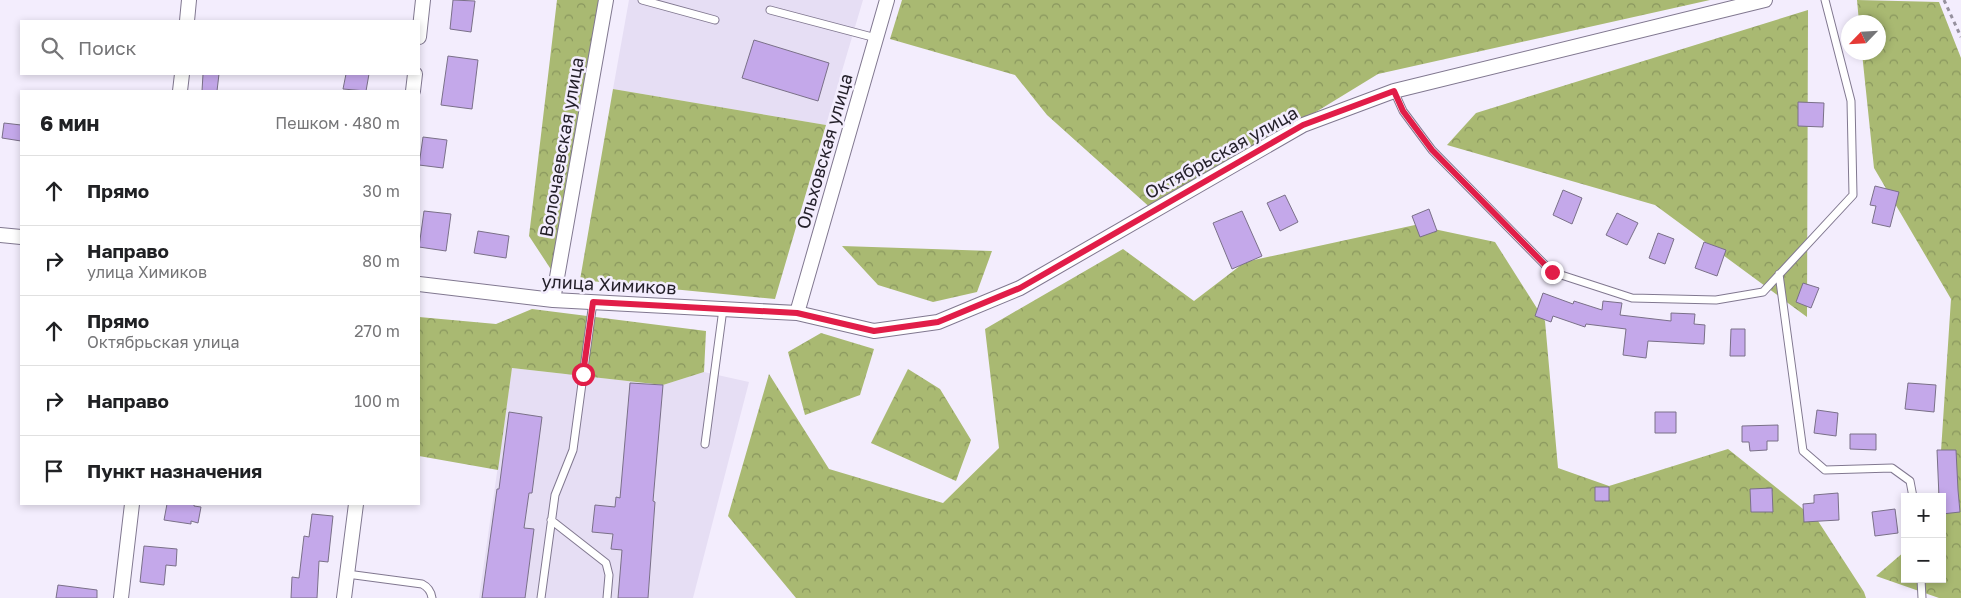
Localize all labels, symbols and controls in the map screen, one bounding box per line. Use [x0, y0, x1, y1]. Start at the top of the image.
north arrow [1841, 15, 1886, 60]
search box [20, 20, 420, 75]
icon: search [38, 34, 66, 62]
text: Поиск [78, 36, 137, 59]
street label: Волочаевская улица [534, 55, 588, 239]
street label: Ольховская улица [791, 71, 857, 231]
street label: Октябрьская улица [1141, 101, 1301, 203]
text: 6 мин [40, 110, 99, 136]
text: Пешком · 480 m [275, 113, 400, 133]
icon: ahead [40, 177, 68, 205]
text: Прямо [87, 179, 149, 202]
text: 30 m [363, 181, 400, 201]
text: Направо [87, 239, 169, 262]
icon: right [40, 247, 68, 275]
text: 80 m [362, 251, 400, 271]
route end [1541, 261, 1564, 284]
text: улица Химиков [87, 262, 207, 282]
street label: улица Химиков [541, 269, 677, 299]
text: Прямо [87, 309, 149, 332]
icon: ahead [40, 317, 68, 345]
text: 270 m [354, 321, 400, 341]
text: Октябрьская улица [87, 332, 240, 352]
route start [572, 363, 595, 386]
icon: right [40, 387, 68, 415]
text: Направо [87, 389, 169, 412]
text: 100 m [354, 391, 400, 411]
icon: arrive [40, 457, 68, 485]
text: Пункт назначения [87, 459, 262, 482]
map controls [1901, 493, 1946, 583]
button: + [1901, 493, 1946, 538]
button: − [1901, 538, 1946, 583]

